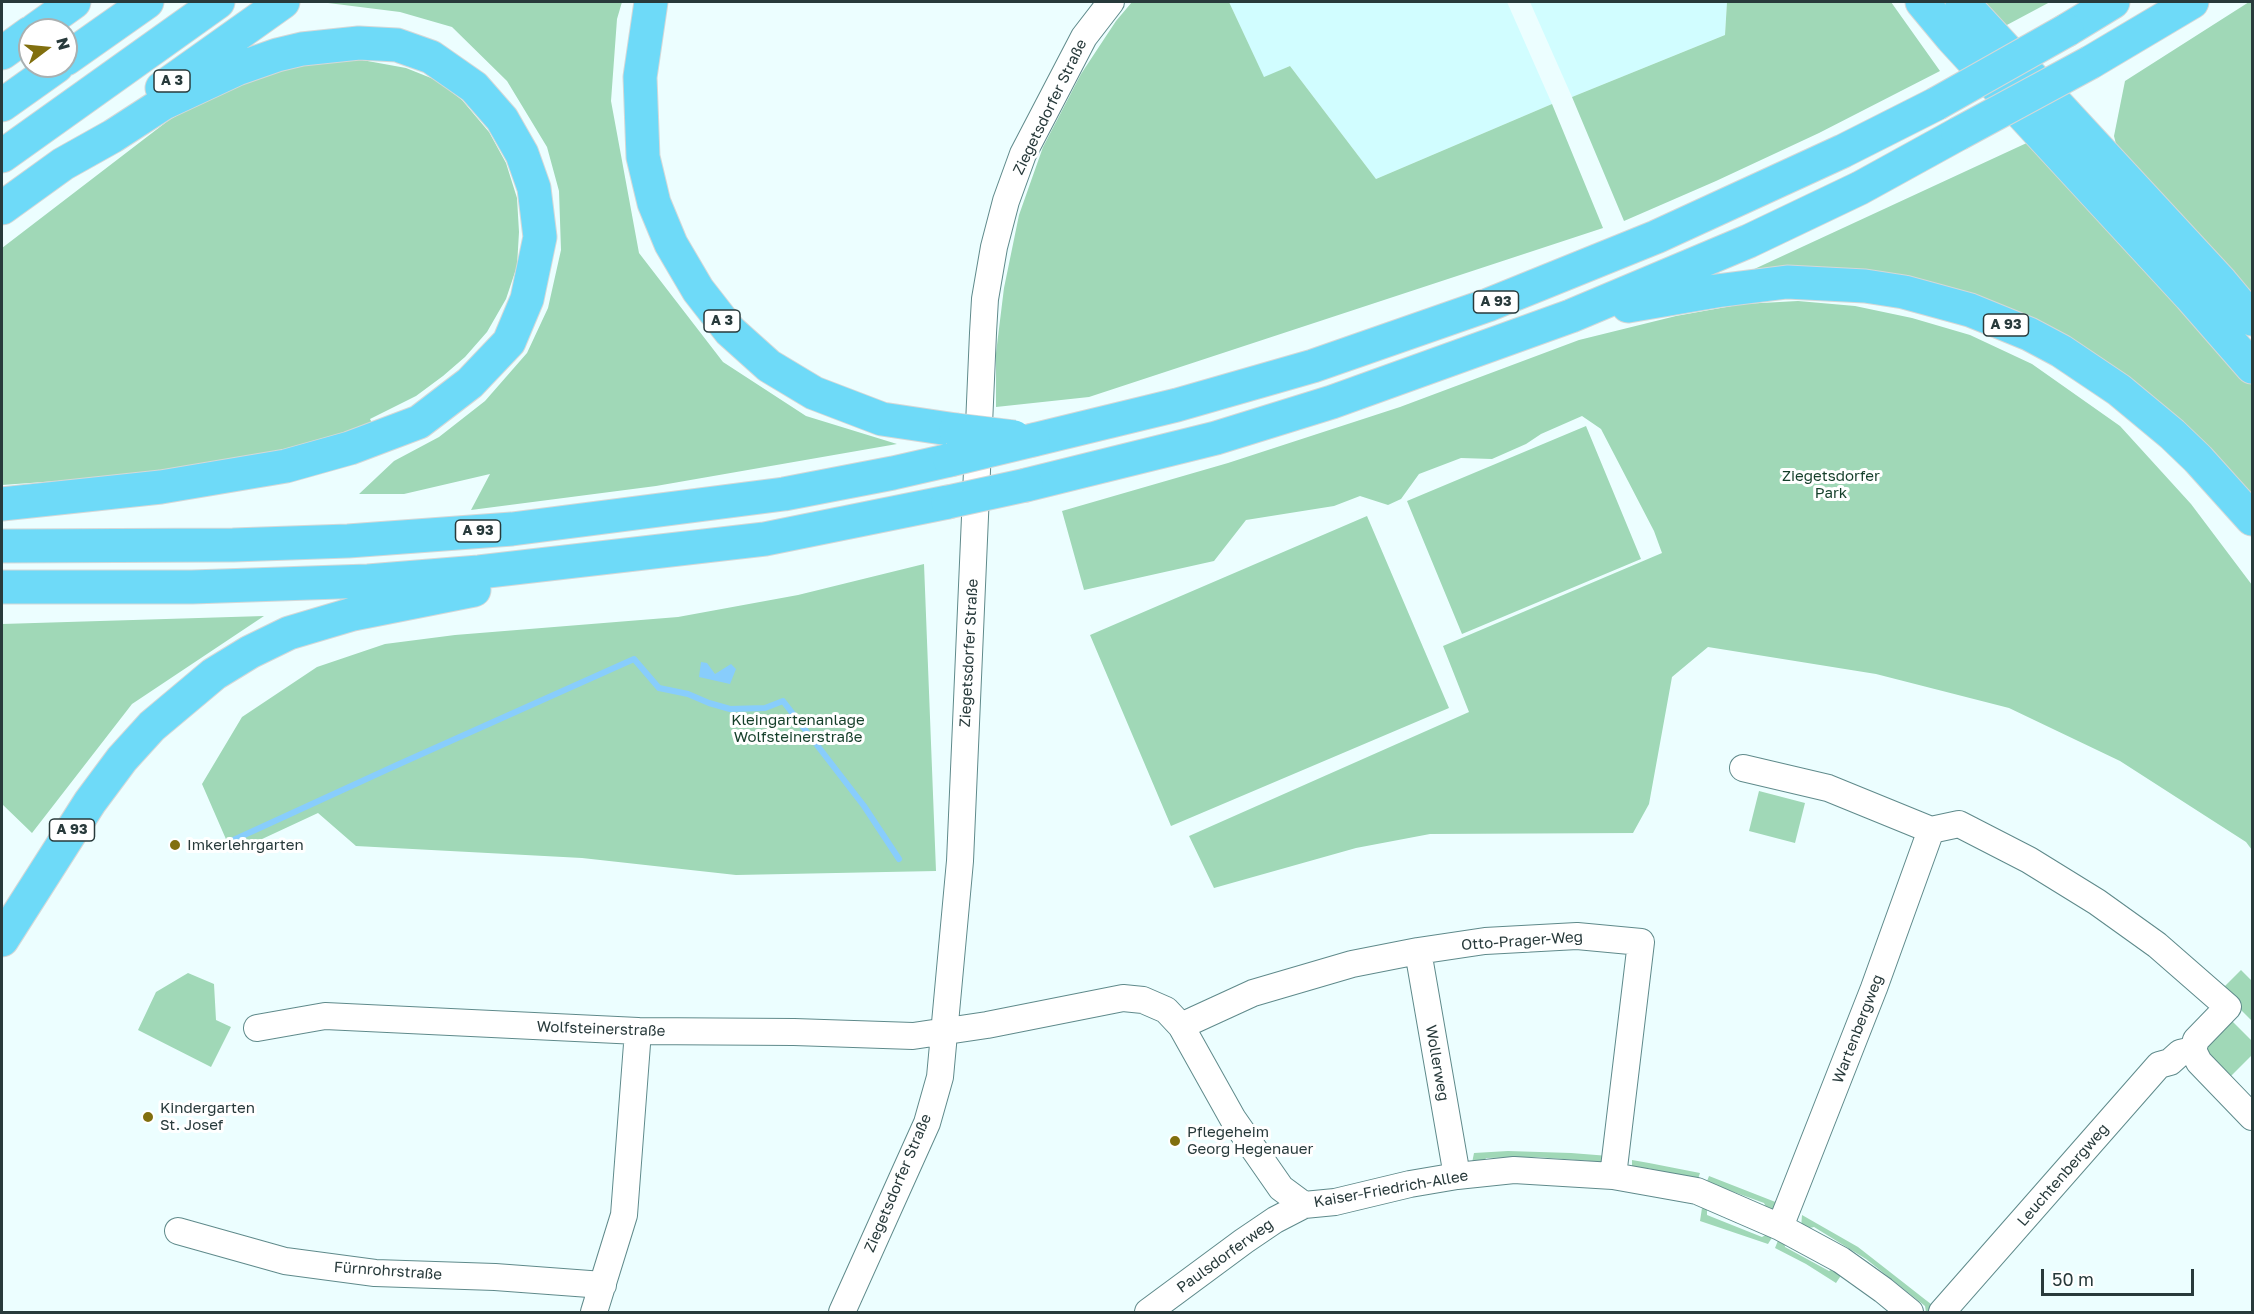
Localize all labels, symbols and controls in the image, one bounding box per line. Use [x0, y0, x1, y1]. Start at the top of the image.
north arrow [18, 18, 78, 78]
text: N [52, 35, 75, 52]
street label: Ziegetsdorfer Straße [1009, 36, 1091, 178]
road number: A 3 [154, 70, 190, 92]
road number: A 93 [1474, 291, 1518, 313]
road number: A 3 [704, 310, 740, 332]
road number: A 93 [1984, 314, 2028, 336]
park label: Ziegetsdorfer Park [1782, 467, 1880, 502]
road number: A 93 [456, 520, 500, 542]
street label: Ziegetsdorfer Straße [956, 578, 982, 728]
park label: Kleingartenanlage Wolfsteinerstraße [731, 711, 865, 746]
road number: A 93 [50, 819, 94, 841]
place label: Imkerlehrgarten [187, 836, 304, 854]
marker: Imkerlehrgarten [168, 838, 182, 852]
street label: Otto-Prager-Weg [1461, 928, 1583, 954]
street label: Wartenbergweg [1829, 972, 1887, 1086]
street label: Wolfsteinerstraße [536, 1018, 666, 1040]
street label: Wollerweg [1421, 1024, 1453, 1102]
place label: Kindergarten St. Josef [160, 1099, 255, 1134]
marker: Kindergarten St. Josef [141, 1110, 155, 1124]
street label: Ziegetsdorfer Straße [861, 1111, 935, 1255]
street label: Leuchtenbergweg [2014, 1120, 2112, 1230]
place label: Pflegeheim Georg Hegenauer [1187, 1123, 1313, 1158]
marker: Pflegeheim Georg Hegenauer [1168, 1134, 1182, 1148]
street label: Kaiser-Friedrich-Allee [1312, 1167, 1470, 1211]
street label: Paulsdorferweg [1173, 1215, 1277, 1297]
scale bar [2044, 1257, 2197, 1295]
street label: Fürnrohrstraße [333, 1258, 443, 1284]
text: 50 m [2052, 1268, 2094, 1290]

